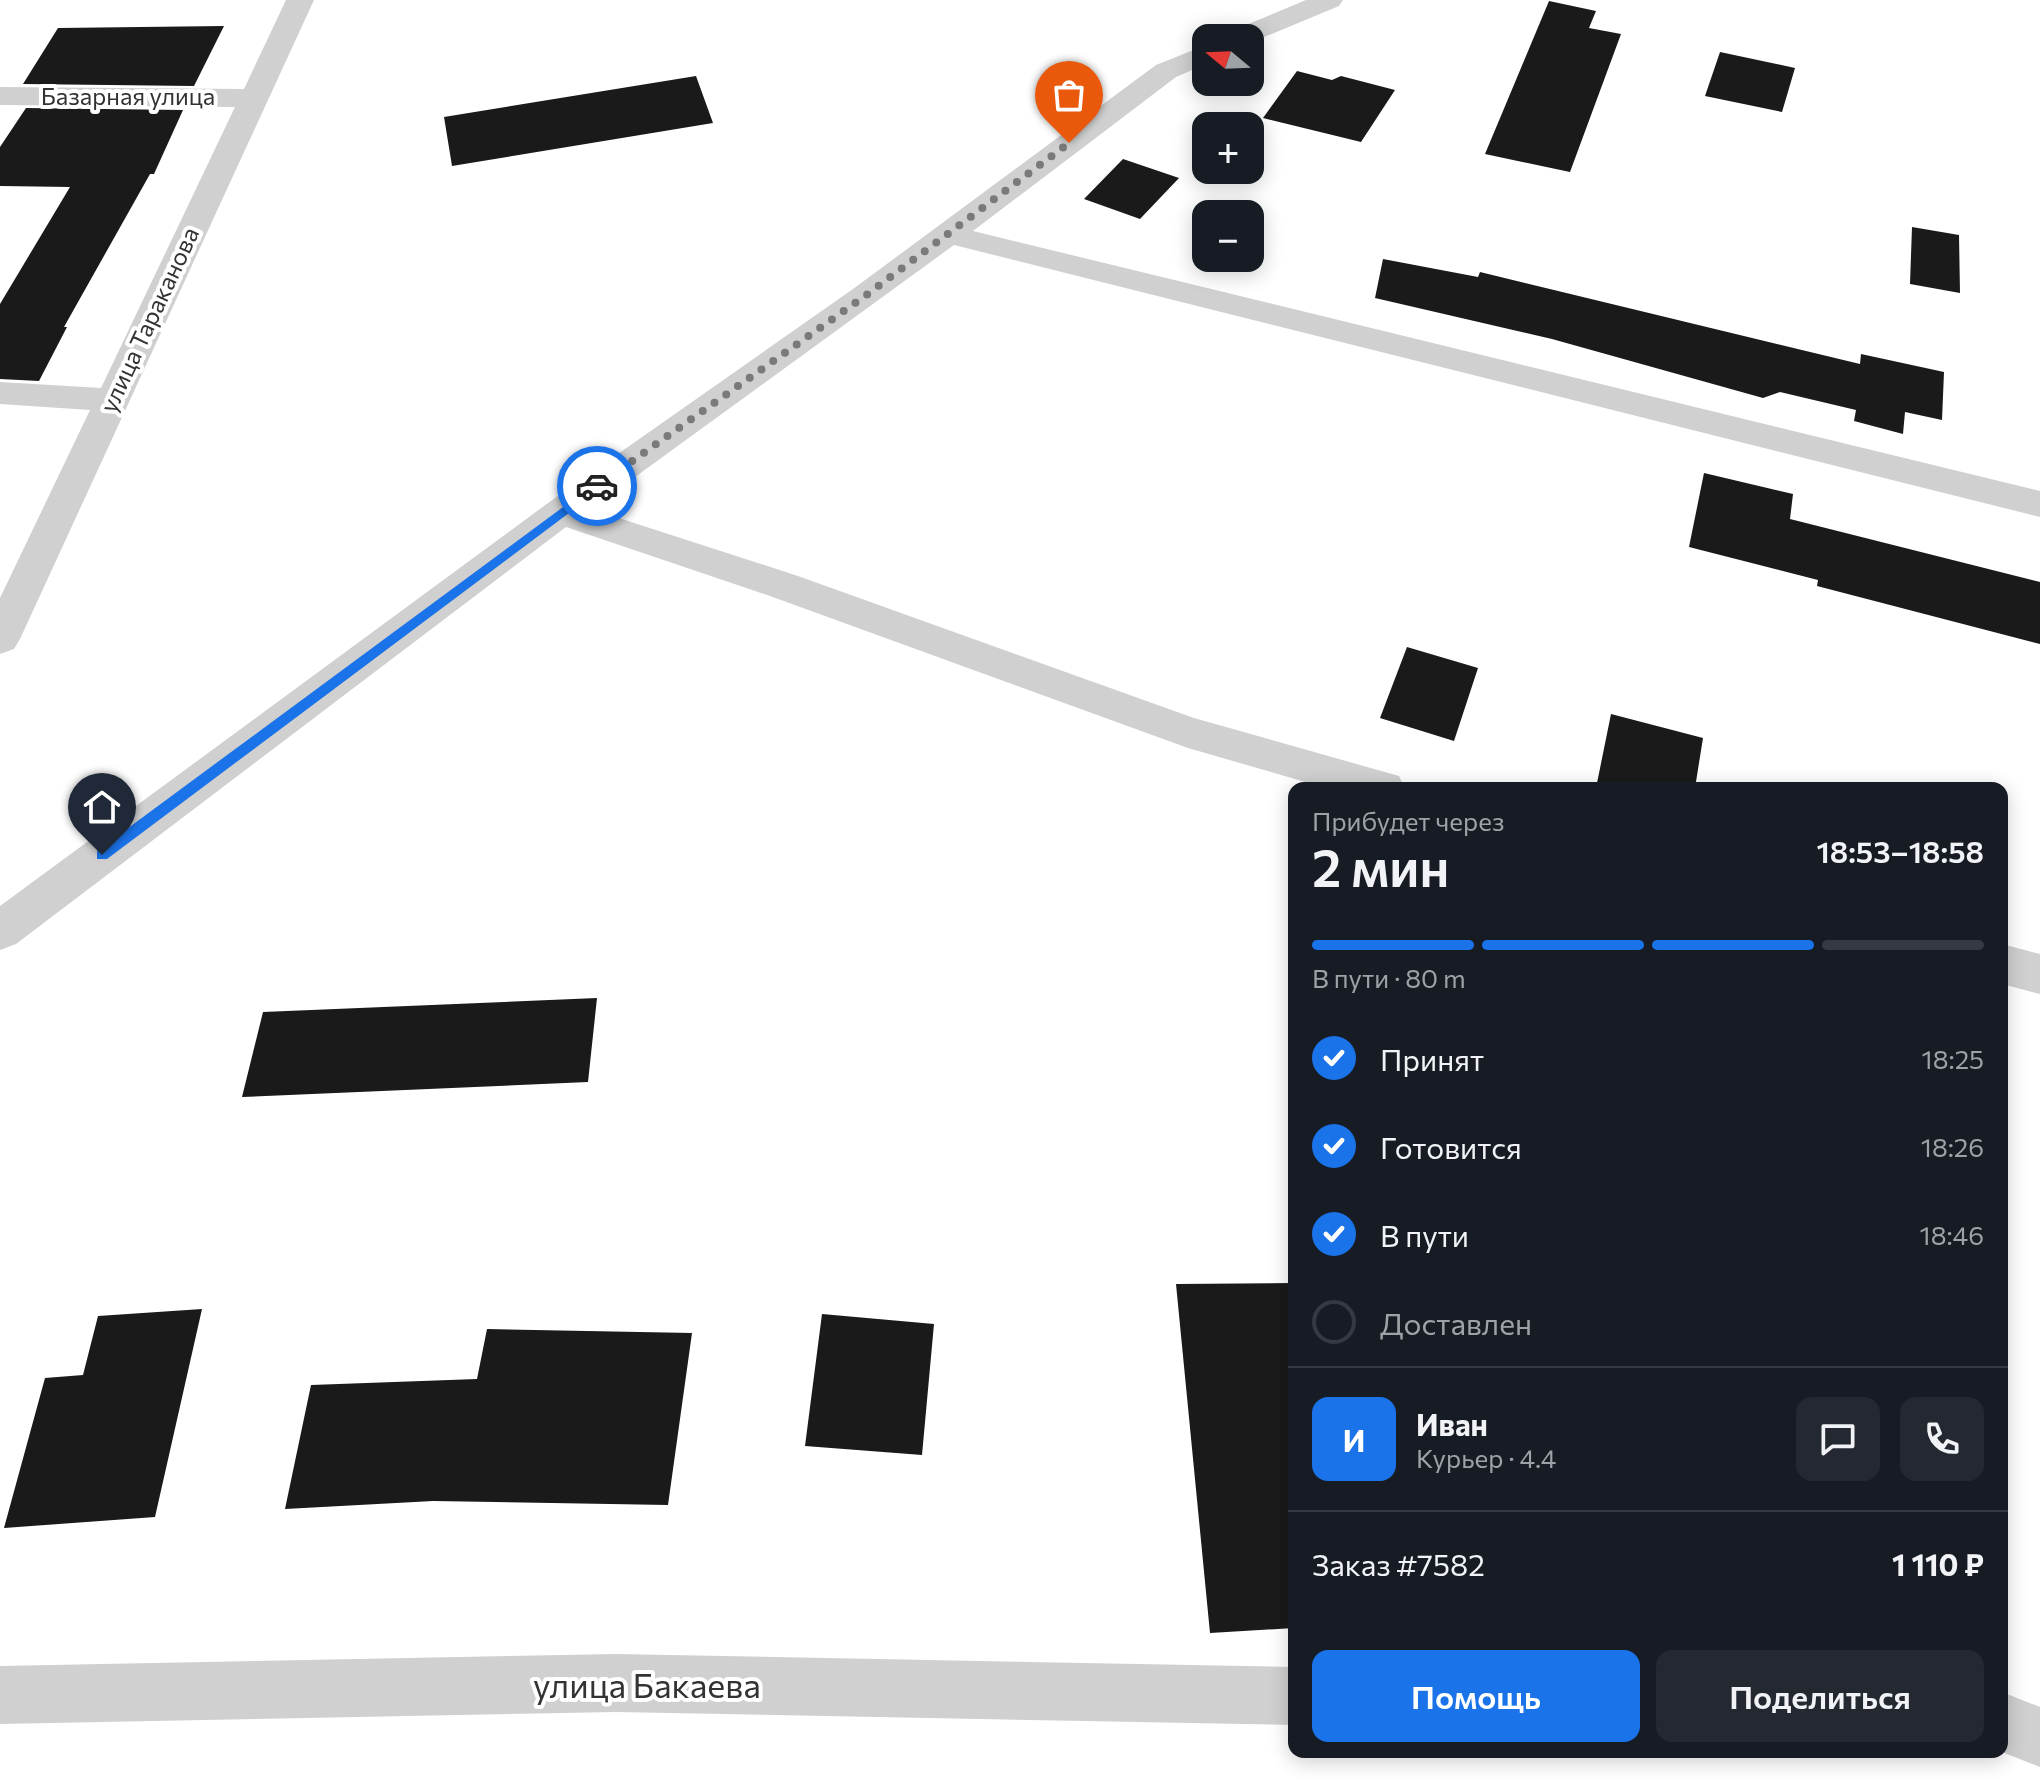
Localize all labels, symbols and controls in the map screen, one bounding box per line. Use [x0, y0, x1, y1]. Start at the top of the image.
north arrow [1192, 24, 1264, 96]
map controls [1192, 24, 1264, 272]
pin [1035, 61, 1103, 143]
icon: bag [1047, 73, 1091, 117]
street label: Базарная улица [41, 81, 215, 110]
button: + [1192, 112, 1264, 184]
button: − [1192, 200, 1264, 272]
street label: улица Тараканова [93, 222, 204, 417]
courier [557, 446, 637, 526]
icon: car [575, 464, 619, 508]
pin [68, 773, 136, 855]
icon: home [80, 785, 124, 829]
text: Прибудет через [1312, 805, 1505, 836]
text: 18:53–18:58 [1816, 832, 1984, 869]
text: 2 мин [1312, 834, 1449, 898]
text: В пути · 80 m [1312, 962, 1466, 993]
icon: check [1312, 1036, 1356, 1080]
text: Принят [1380, 1040, 1484, 1077]
text: 18:25 [1922, 1043, 1984, 1074]
icon: check [1312, 1124, 1356, 1168]
text: Готовится [1380, 1128, 1522, 1165]
text: 18:26 [1921, 1131, 1984, 1162]
icon: check [1312, 1212, 1356, 1256]
text: В пути [1380, 1216, 1469, 1253]
text: 18:46 [1920, 1219, 1984, 1250]
text: Доставлен [1380, 1304, 1532, 1341]
button: chat [1796, 1397, 1880, 1481]
button: phone [1900, 1397, 1984, 1481]
text: Иван [1416, 1405, 1488, 1442]
text: И [1343, 1421, 1365, 1458]
text: Курьер · 4.4 [1416, 1442, 1556, 1473]
text: Заказ #7582 [1312, 1545, 1485, 1582]
text: 1 110 ₽ [1892, 1545, 1984, 1582]
button: Помощь [1312, 1650, 1640, 1742]
button: Поделиться [1656, 1650, 1984, 1742]
street label: улица Бакаева [533, 1663, 761, 1705]

